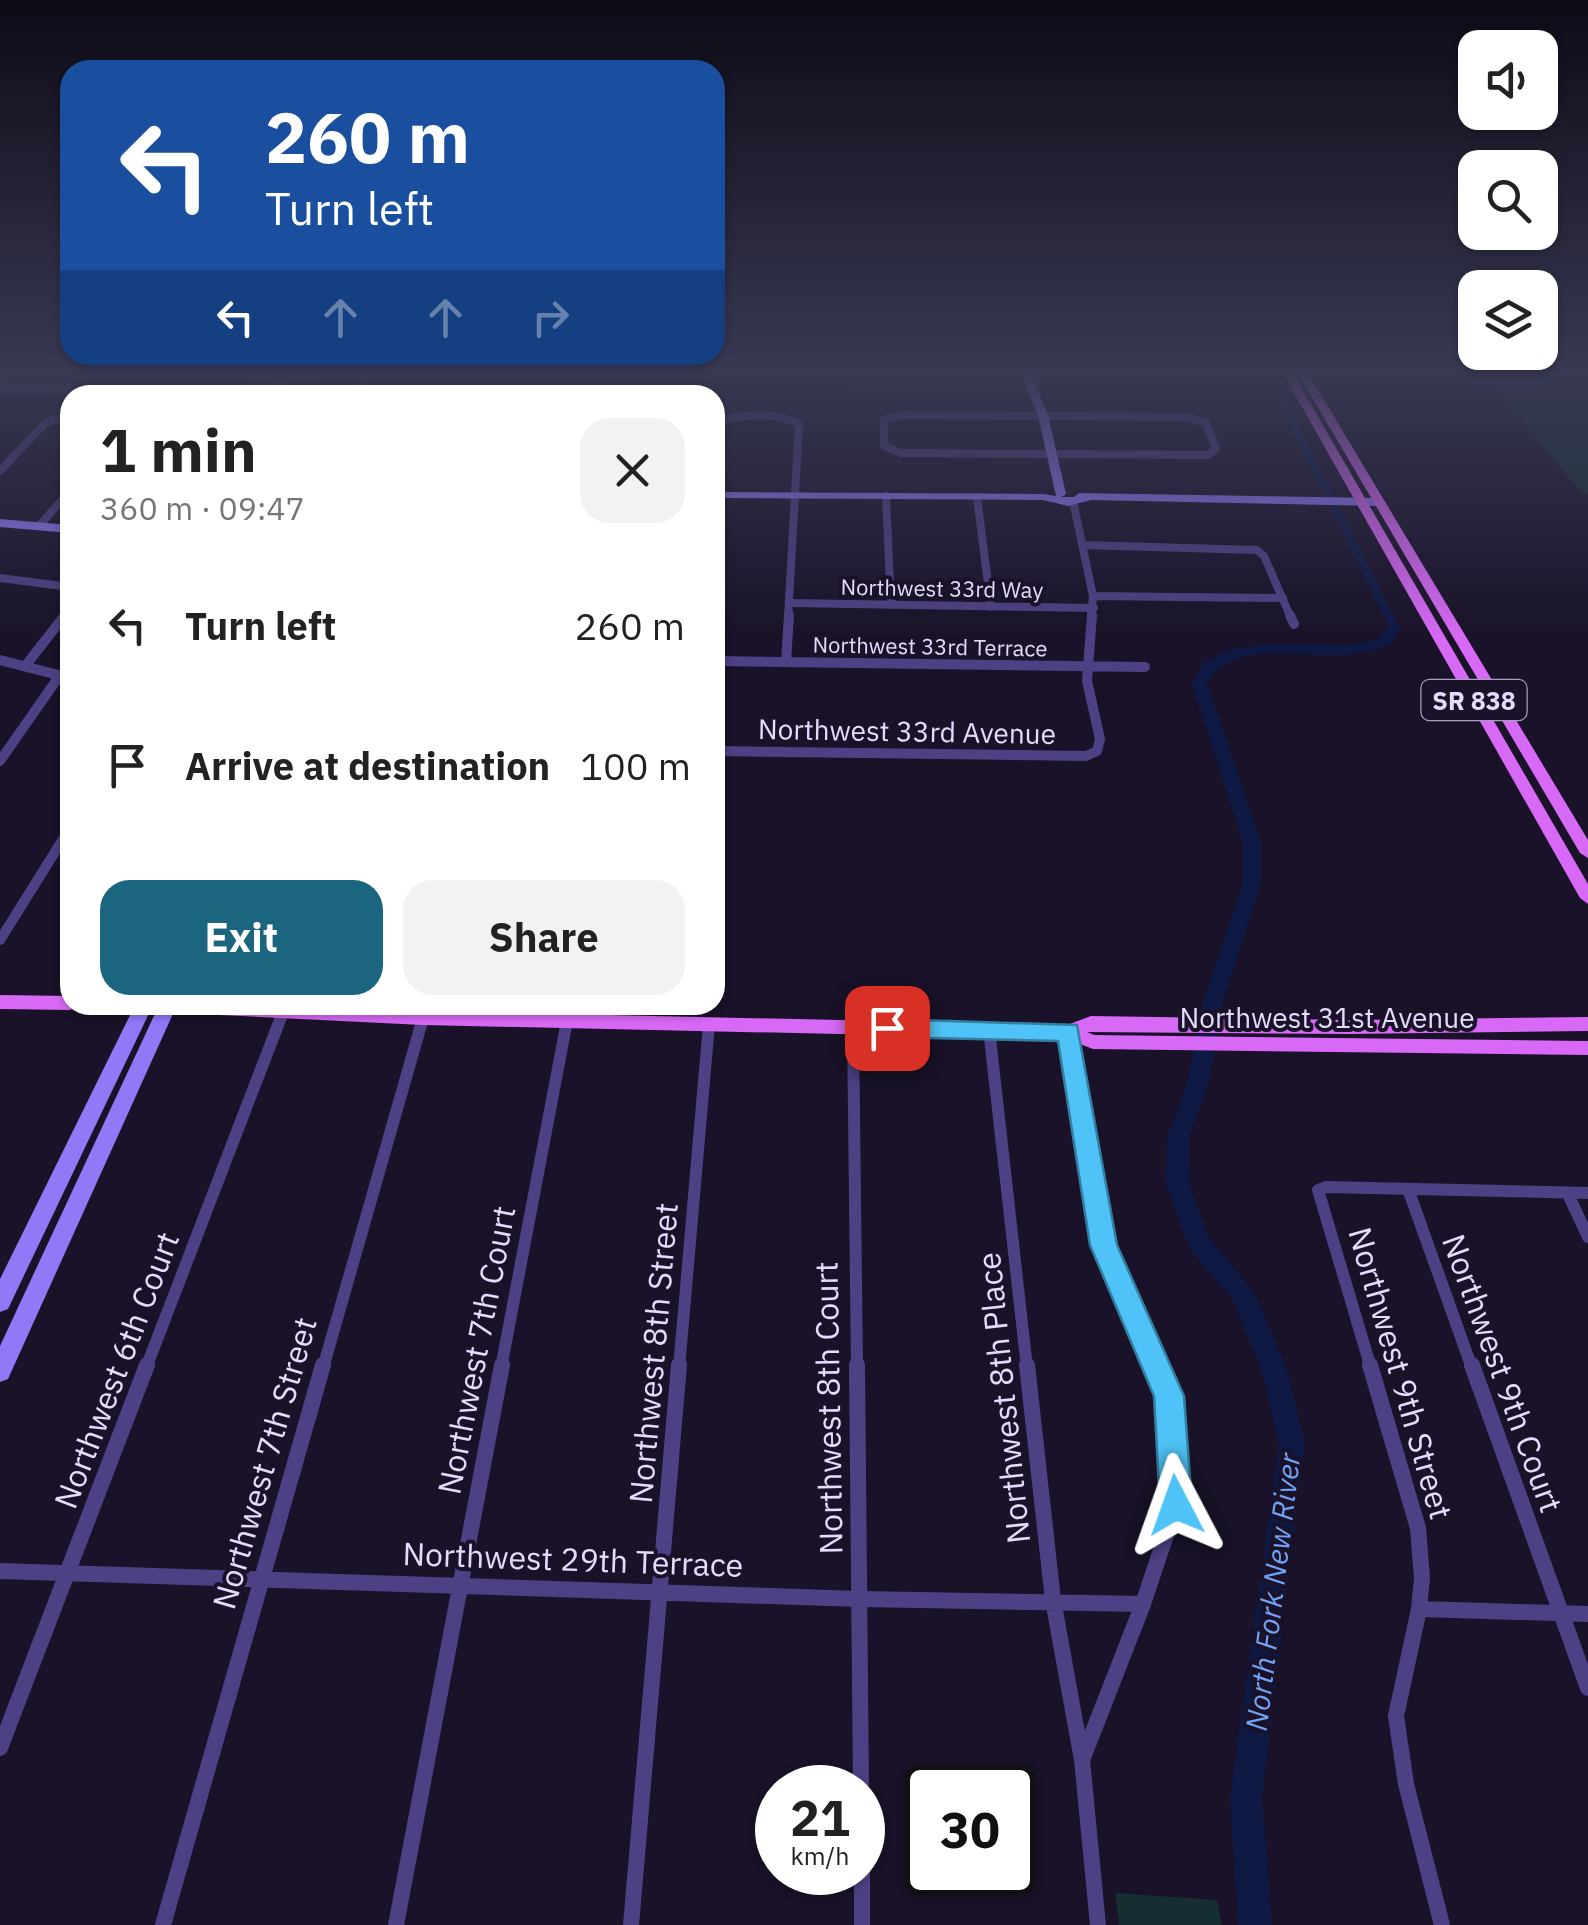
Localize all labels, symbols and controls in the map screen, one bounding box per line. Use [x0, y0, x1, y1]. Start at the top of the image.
map controls [1458, 30, 1558, 370]
button: sound [1458, 30, 1558, 130]
text: 260 m [265, 91, 470, 182]
icon: left [100, 100, 230, 230]
button: search [1458, 150, 1558, 250]
text: Turn left [265, 179, 434, 237]
button: layers [1458, 270, 1558, 370]
icon: left [208, 290, 263, 345]
icon: ahead [313, 290, 368, 345]
icon: ahead [418, 290, 473, 345]
icon: right [523, 290, 578, 345]
text: 1 min [100, 410, 257, 489]
button: close [580, 418, 685, 523]
text: 360 m · 09:47 [100, 487, 305, 529]
street label: Northwest 33rd Way [840, 572, 1044, 604]
icon: left [100, 598, 155, 653]
text: Turn left [185, 601, 336, 650]
text: 260 m [574, 601, 685, 650]
street label: Northwest 33rd Terrace [812, 629, 1048, 663]
road number: SR 838 [1422, 680, 1526, 720]
street label: Northwest 33rd Avenue [758, 710, 1056, 752]
icon: arrive [100, 738, 155, 793]
text: Arrive at destination [185, 741, 550, 790]
text: 100 m [580, 741, 691, 790]
button: Exit [100, 880, 383, 995]
button: Share [403, 880, 685, 995]
pin [845, 986, 930, 1071]
street label: Northwest 31st Avenue [1179, 999, 1475, 1036]
icon: arrive [860, 1001, 915, 1056]
street label: Northwest 8th Street [619, 1201, 687, 1505]
street label: Northwest 7th Court [427, 1202, 525, 1498]
street label: Northwest 9th Street [1339, 1222, 1463, 1524]
street label: Northwest 6th Court [44, 1226, 188, 1514]
street label: Northwest 9th Court [1433, 1228, 1573, 1518]
street label: Northwest 8th Place [967, 1250, 1039, 1546]
street label: Northwest 8th Court [804, 1261, 852, 1555]
street label: Northwest 7th Street [202, 1312, 326, 1614]
water label: North Fork New River [1236, 1450, 1309, 1733]
position arrow [1124, 1453, 1228, 1557]
street label: Northwest 29th Terrace [402, 1532, 744, 1586]
speed limit sign: 30 [905, 1765, 1035, 1895]
text: 21 [790, 1785, 850, 1850]
text: km/h [791, 1839, 849, 1872]

